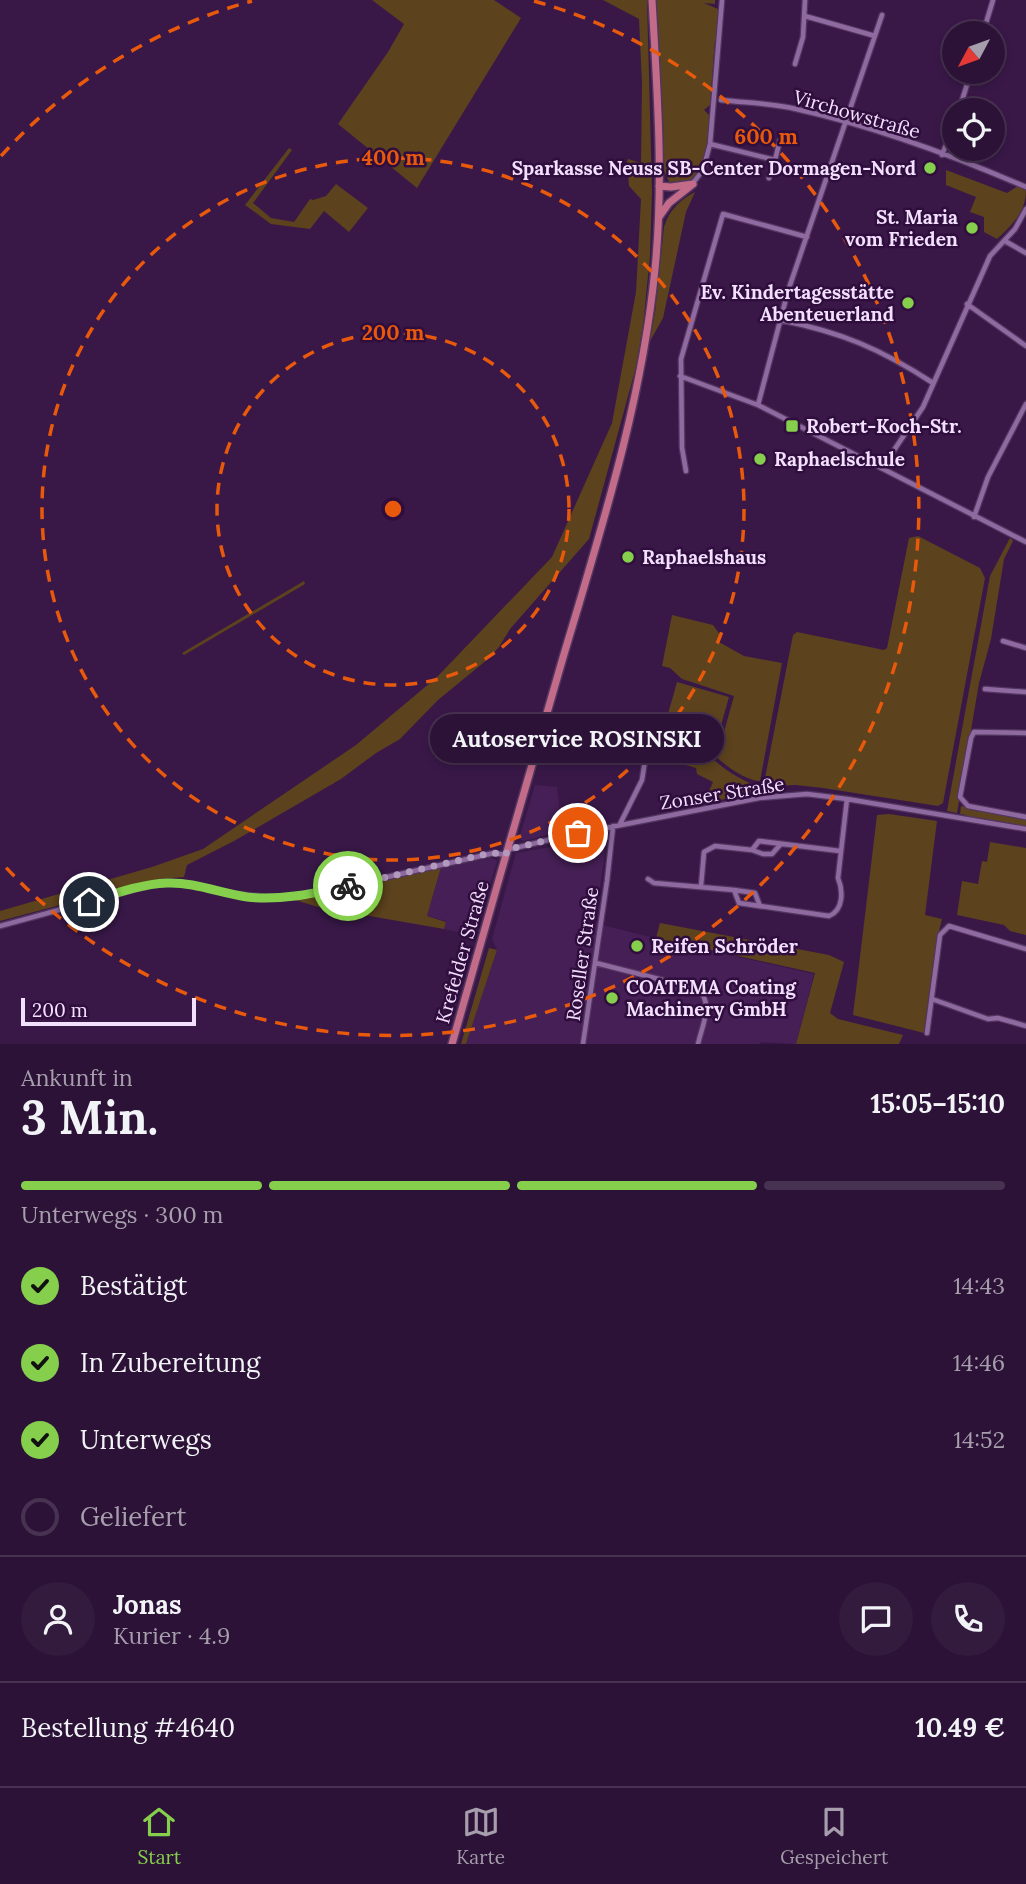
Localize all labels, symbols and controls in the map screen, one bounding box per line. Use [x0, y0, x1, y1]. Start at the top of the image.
north arrow [942, 21, 1004, 84]
map controls [942, 21, 1005, 161]
street label: Virchowstraße [790, 84, 923, 144]
button: locate [942, 98, 1005, 161]
text: 600 m [734, 123, 798, 150]
text: 400 m [361, 144, 425, 171]
place label: Sparkasse Neuss SB-Center Dormagen-Nord [512, 156, 916, 180]
marker: Sparkasse Neuss SB-Center Dormagen-Nord [922, 160, 938, 176]
place label: St. Maria vom Frieden [845, 205, 958, 251]
marker: St. Maria vom Frieden [964, 220, 980, 236]
place label: Ev. Kindertagesstätte Abenteuerland [701, 280, 894, 326]
marker: Ev. Kindertagesstätte Abenteuerland [900, 295, 916, 311]
text: 200 m [362, 319, 424, 346]
place label: Robert-Koch-Str. [806, 414, 962, 438]
marker: Robert-Koch-Str. [784, 418, 800, 434]
place label: Raphaelschule [774, 447, 905, 471]
marker: Raphaelschule [752, 451, 768, 467]
centre of rings [381, 497, 405, 521]
place label: Raphaelshaus [642, 545, 766, 569]
marker: Raphaelshaus [620, 549, 636, 565]
callout: Autoservice ROSINSKI [431, 714, 725, 763]
text: Autoservice ROSINSKI [452, 724, 702, 753]
street label: Zonser Straße [658, 771, 786, 815]
pin [548, 803, 608, 863]
icon: bag [559, 814, 597, 852]
courier [313, 851, 383, 921]
icon: bike [329, 867, 367, 905]
pin [59, 872, 119, 932]
street label: Krefelder Straße [430, 878, 494, 1026]
icon: home [70, 883, 108, 921]
street label: Roseller Straße [561, 885, 603, 1023]
place label: Reifen Schröder [651, 934, 798, 958]
marker: Reifen Schröder [629, 938, 645, 954]
place label: COATEMA Coating Machinery GmbH [626, 975, 797, 1021]
marker: COATEMA Coating Machinery GmbH [604, 990, 620, 1006]
scale bar [21, 995, 196, 1027]
text: 200 m [32, 998, 88, 1022]
text: Ankunft in [21, 1063, 133, 1092]
text: 15:05–15:10 [871, 1087, 1005, 1120]
text: 3 Min. [21, 1088, 158, 1147]
text: Unterwegs · 300 m [21, 1200, 223, 1229]
icon: check [21, 1267, 59, 1305]
text: Bestätigt [80, 1269, 187, 1302]
text: 14:43 [953, 1271, 1005, 1300]
icon: check [21, 1344, 59, 1382]
text: In Zubereitung [80, 1346, 260, 1379]
text: 14:46 [953, 1348, 1005, 1377]
icon: check [21, 1421, 59, 1459]
text: Unterwegs [80, 1423, 212, 1456]
text: 14:52 [954, 1425, 1005, 1454]
text: Geliefert [80, 1500, 187, 1533]
button: person [21, 1582, 95, 1656]
button: chat [839, 1582, 913, 1656]
button: phone [931, 1582, 1005, 1656]
text: Jonas [113, 1588, 182, 1621]
text: Kurier · 4.9 [113, 1621, 230, 1650]
text: Bestellung #4640 [21, 1711, 235, 1744]
text: 10.49 € [915, 1711, 1005, 1744]
tab: Start [138, 1803, 181, 1869]
tab: Karte [456, 1803, 505, 1869]
tab: Gespeichert [780, 1803, 888, 1869]

